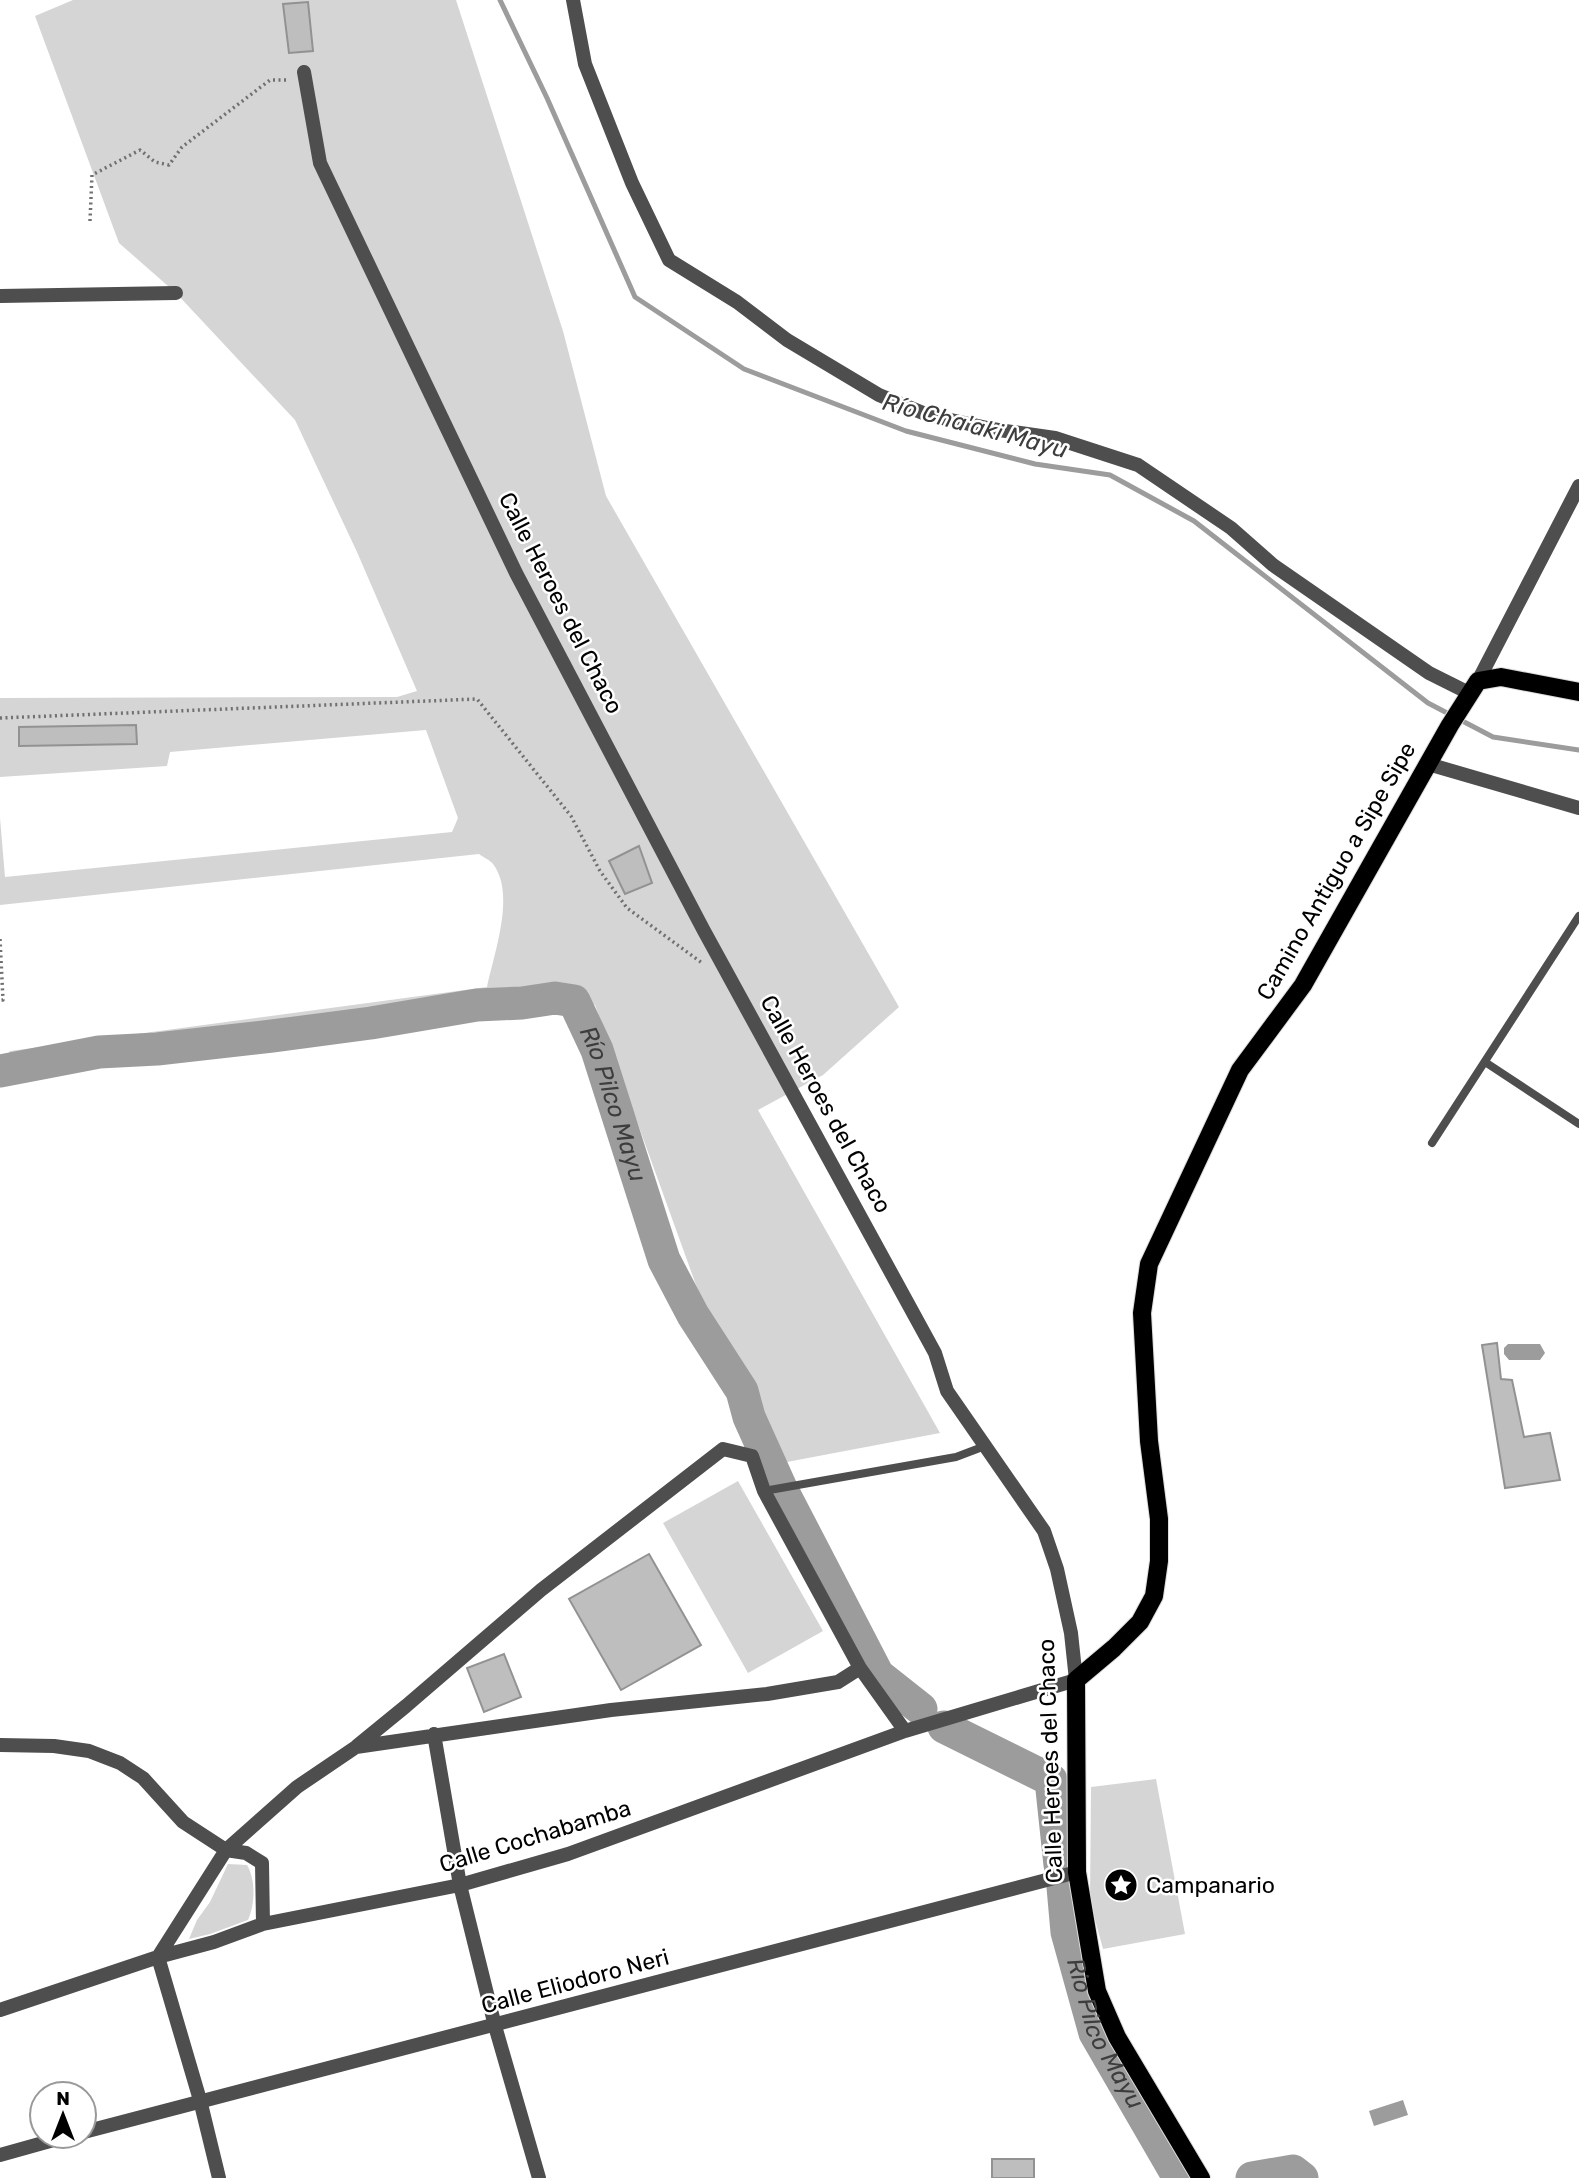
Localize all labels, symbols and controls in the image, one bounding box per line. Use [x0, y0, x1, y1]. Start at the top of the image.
water label: Río Cha'aki Mayu [879, 388, 1071, 464]
street label: Calle Heroes del Chaco [493, 488, 629, 718]
street label: Camino Antiguo a Sipe Sipe [1251, 737, 1421, 1005]
street label: Calle Heroes del Chaco [754, 990, 898, 1218]
water label: Río Pilco Mayu [574, 1021, 652, 1185]
street label: Calle Heroes del Chaco [1032, 1638, 1068, 1884]
street label: Calle Cochabamba [436, 1794, 634, 1878]
place icon: Campanario [1102, 1866, 1140, 1904]
place label: Campanario [1146, 1871, 1275, 1899]
street label: Calle Eliodoro Neri [478, 1942, 672, 2020]
water label: Rio Pilco Mayu [1061, 1955, 1150, 2114]
north arrow [28, 2080, 98, 2150]
text: N [56, 2087, 70, 2110]

